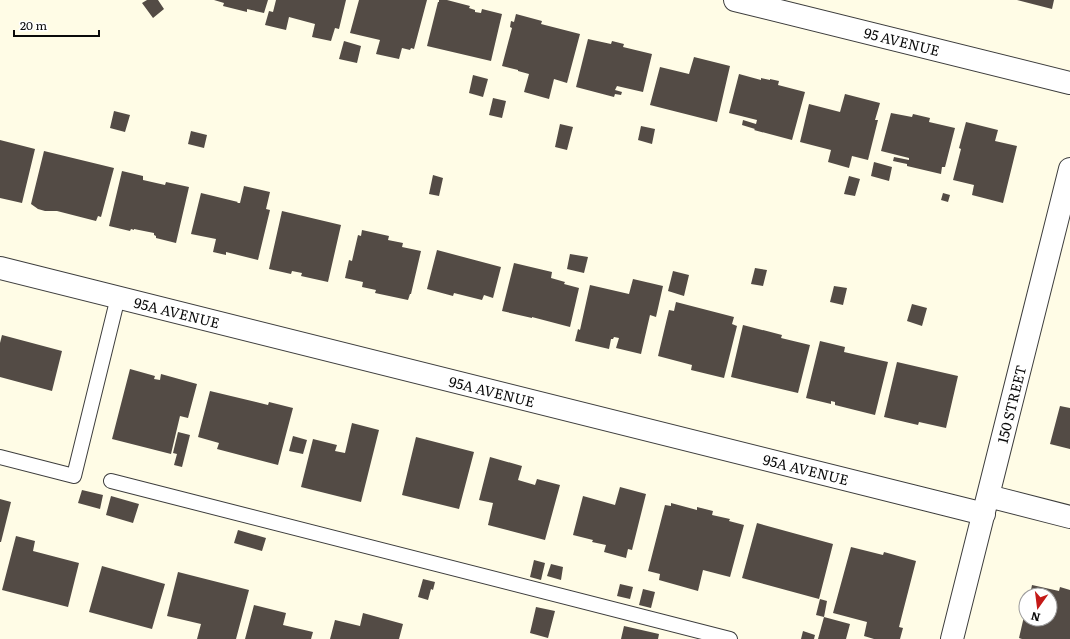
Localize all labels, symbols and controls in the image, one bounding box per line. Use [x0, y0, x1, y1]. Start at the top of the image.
scale bar [14, 12, 99, 38]
text: 20 m [20, 16, 47, 34]
street label: 95 AVENUE [862, 22, 942, 60]
street label: 95A AVENUE [132, 292, 222, 332]
street label: 150 STREET [992, 363, 1030, 445]
street label: 95A AVENUE [447, 371, 537, 411]
street label: 95A AVENUE [761, 449, 851, 489]
north arrow [1018, 587, 1058, 627]
text: N [1029, 609, 1042, 627]

